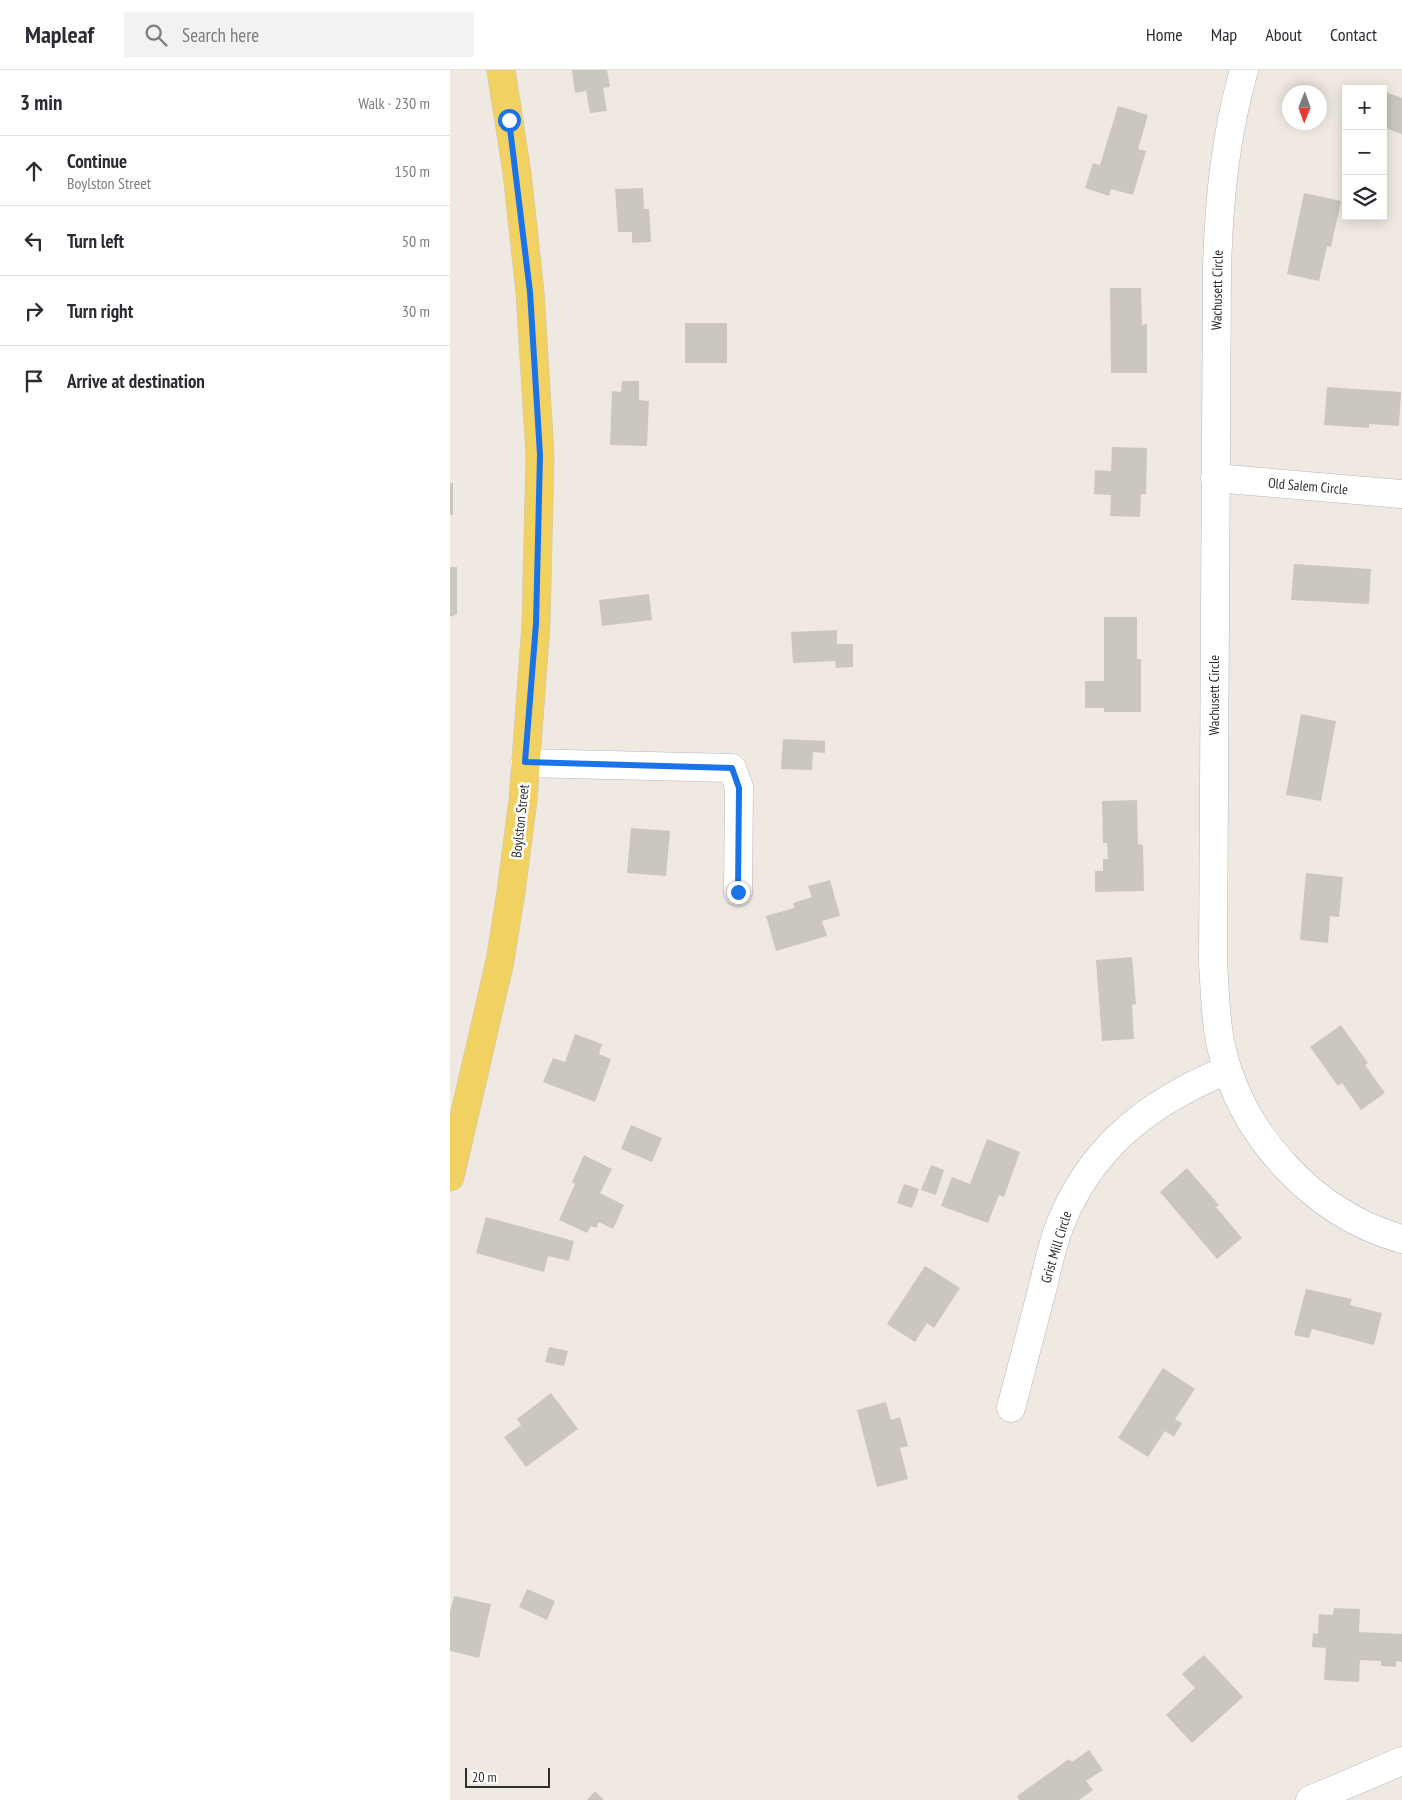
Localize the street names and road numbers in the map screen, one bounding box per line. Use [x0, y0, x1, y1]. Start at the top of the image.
street label: Wachusett Circle [1207, 250, 1227, 330]
street label: Old Salem Circle [1267, 474, 1349, 498]
street label: Wachusett Circle [1205, 655, 1223, 735]
street label: Boylston Street [507, 783, 533, 859]
street label: Grist Mill Circle [1037, 1209, 1075, 1285]

